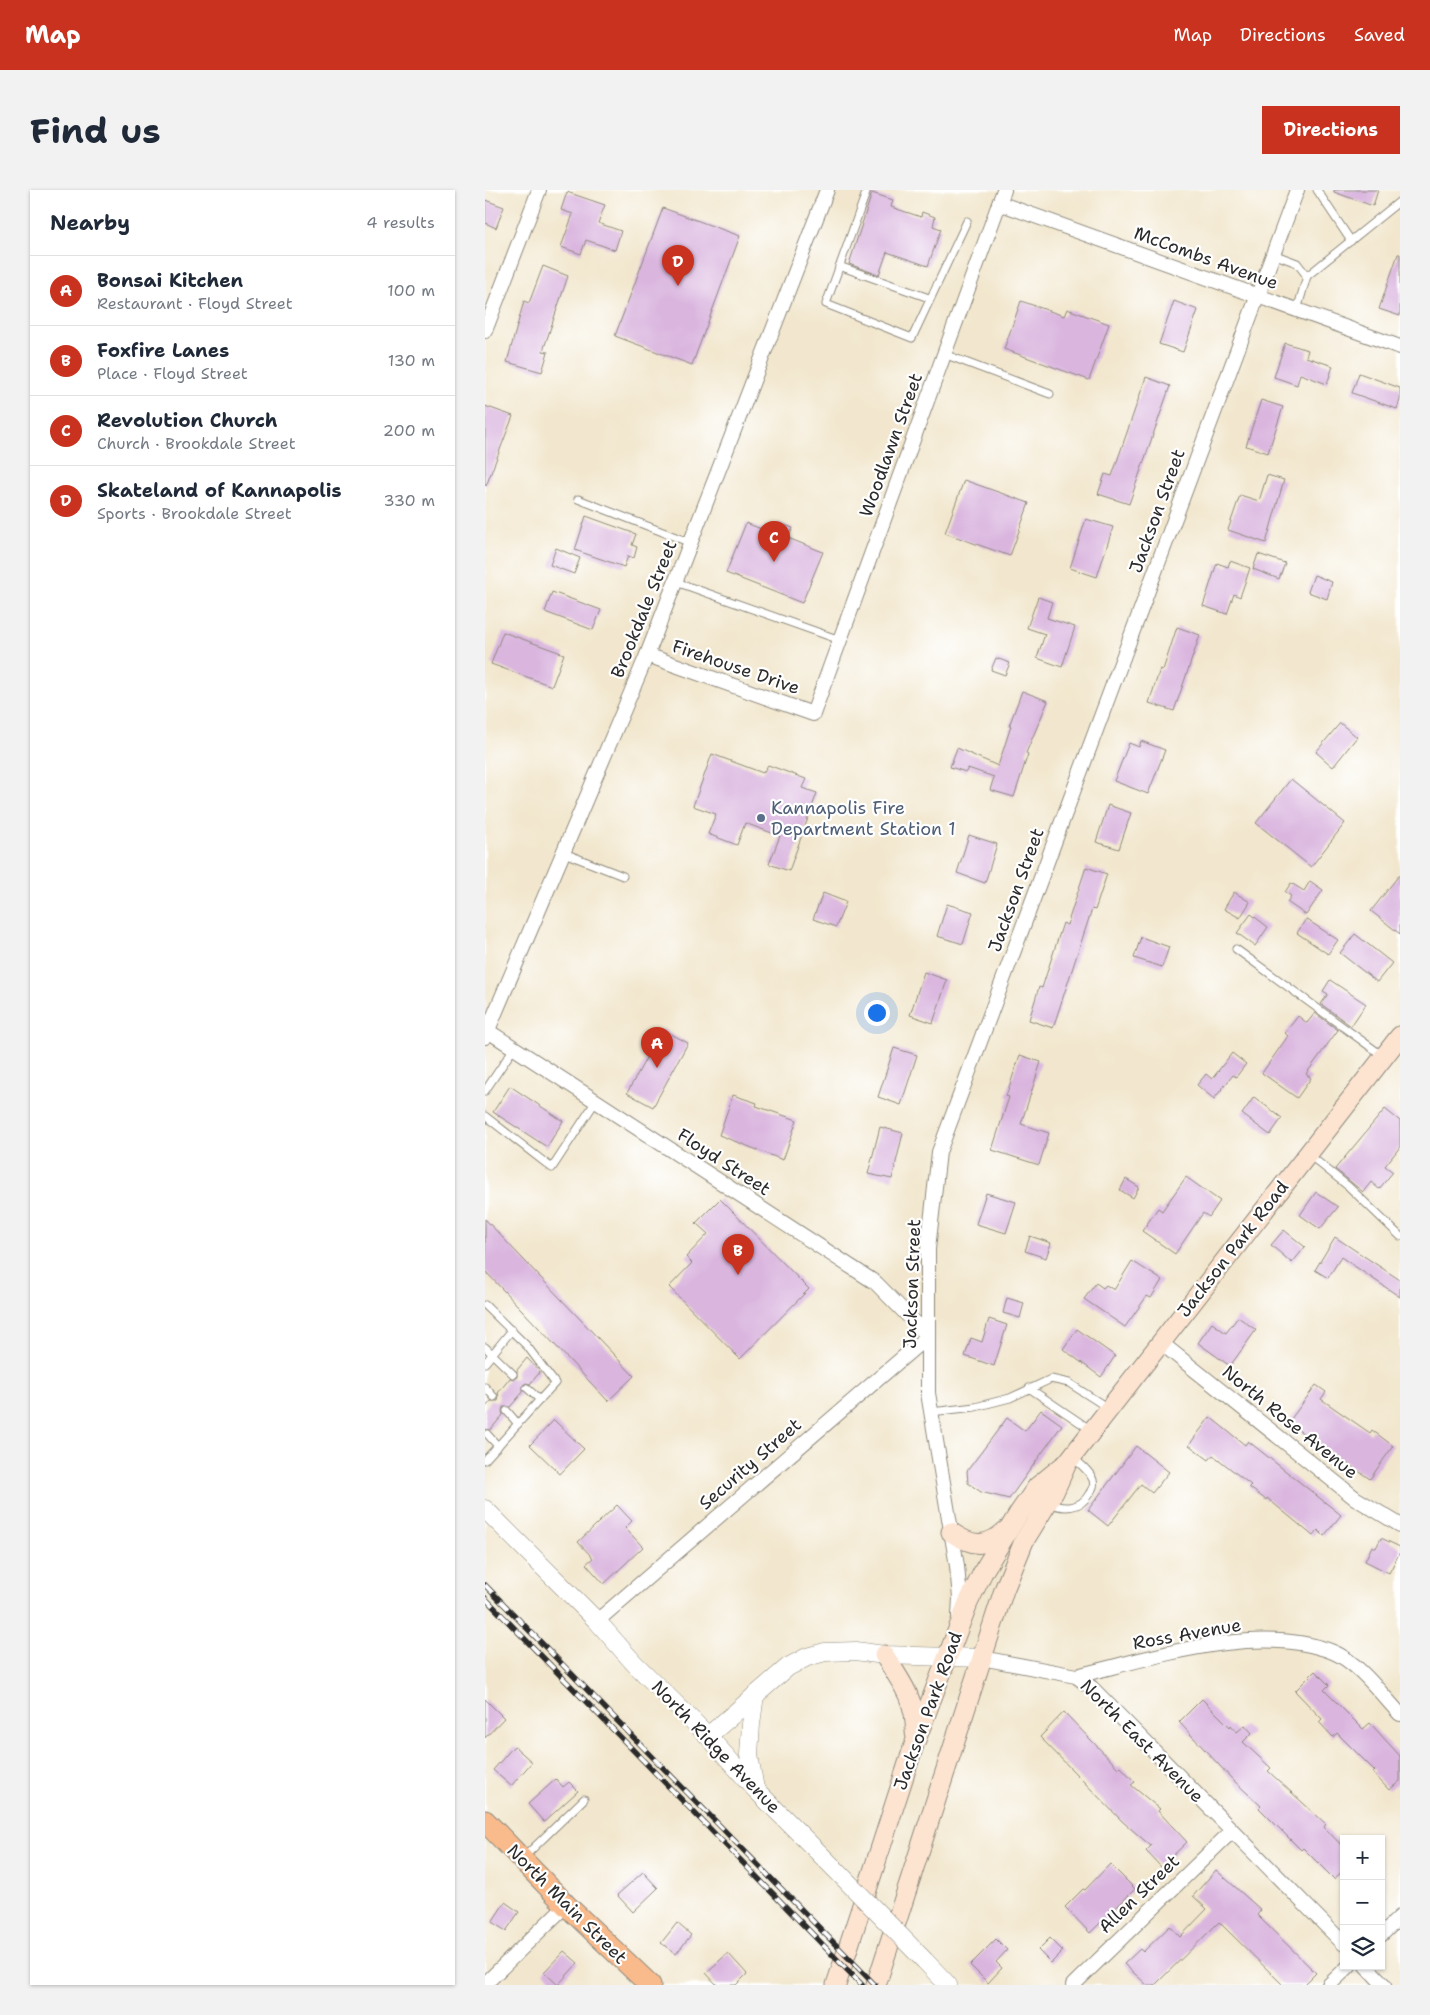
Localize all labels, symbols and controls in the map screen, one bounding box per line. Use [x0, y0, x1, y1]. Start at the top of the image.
text: Map [25, 19, 81, 51]
text: Map [1174, 23, 1212, 47]
text: Directions [1240, 23, 1326, 47]
text: Saved [1354, 23, 1405, 47]
button: Directions [1262, 106, 1400, 154]
text: Find us [30, 107, 161, 154]
text: Nearby [50, 209, 130, 237]
text: 4 results [366, 212, 435, 233]
street label: McCombs Avenue [1131, 221, 1281, 295]
pin: D [662, 245, 694, 286]
text: Bonsai Kitchen [97, 268, 243, 293]
text: A [60, 280, 72, 301]
text: 100 m [387, 280, 435, 301]
text: Restaurant · Floyd Street [97, 293, 293, 314]
text: Foxfire Lanes [97, 338, 229, 363]
text: B [61, 350, 71, 371]
text: 130 m [388, 350, 435, 371]
text: Place · Floyd Street [97, 363, 248, 384]
street label: Woodlawn Street [854, 370, 928, 520]
text: Revolution Church [97, 408, 278, 433]
text: C [61, 420, 71, 441]
text: 200 m [383, 420, 435, 441]
text: Church · Brookdale Street [97, 433, 296, 454]
street label: Jackson Street [1123, 446, 1191, 576]
text: Skateland of Kannapolis [97, 478, 342, 503]
text: D [60, 490, 72, 511]
text: 330 m [383, 490, 435, 511]
text: Sports · Brookdale Street [97, 503, 292, 524]
pin: C [758, 521, 790, 562]
street label: Brookdale Street [605, 536, 683, 681]
street label: Firehouse Drive [669, 634, 803, 700]
place label: Kannapolis Fire Department Station 1 [771, 796, 956, 841]
marker: Kannapolis Fire Department Station 1 [755, 812, 767, 824]
street label: Jackson Street [982, 825, 1050, 955]
your location [864, 1000, 890, 1026]
pin: A [641, 1027, 673, 1068]
street label: Floyd Street [673, 1123, 775, 1201]
street label: Jackson Park Road [1172, 1176, 1294, 1322]
street label: Jackson Street [898, 1218, 926, 1349]
pin: B [722, 1234, 754, 1275]
street label: North Rose Avenue [1217, 1360, 1363, 1484]
street label: Security Street [694, 1413, 806, 1515]
street label: Ross Avenue [1131, 1613, 1243, 1655]
street label: Jackson Park Road [888, 1628, 968, 1794]
street label: North East Avenue [1075, 1674, 1209, 1808]
street label: North Ridge Avenue [646, 1675, 786, 1819]
map controls [1340, 1835, 1385, 1970]
button: + [1340, 1835, 1385, 1880]
street label: North Main Street [502, 1839, 632, 1969]
street label: Allen Street [1093, 1849, 1185, 1939]
button: − [1340, 1880, 1385, 1925]
button: layers [1340, 1925, 1385, 1970]

